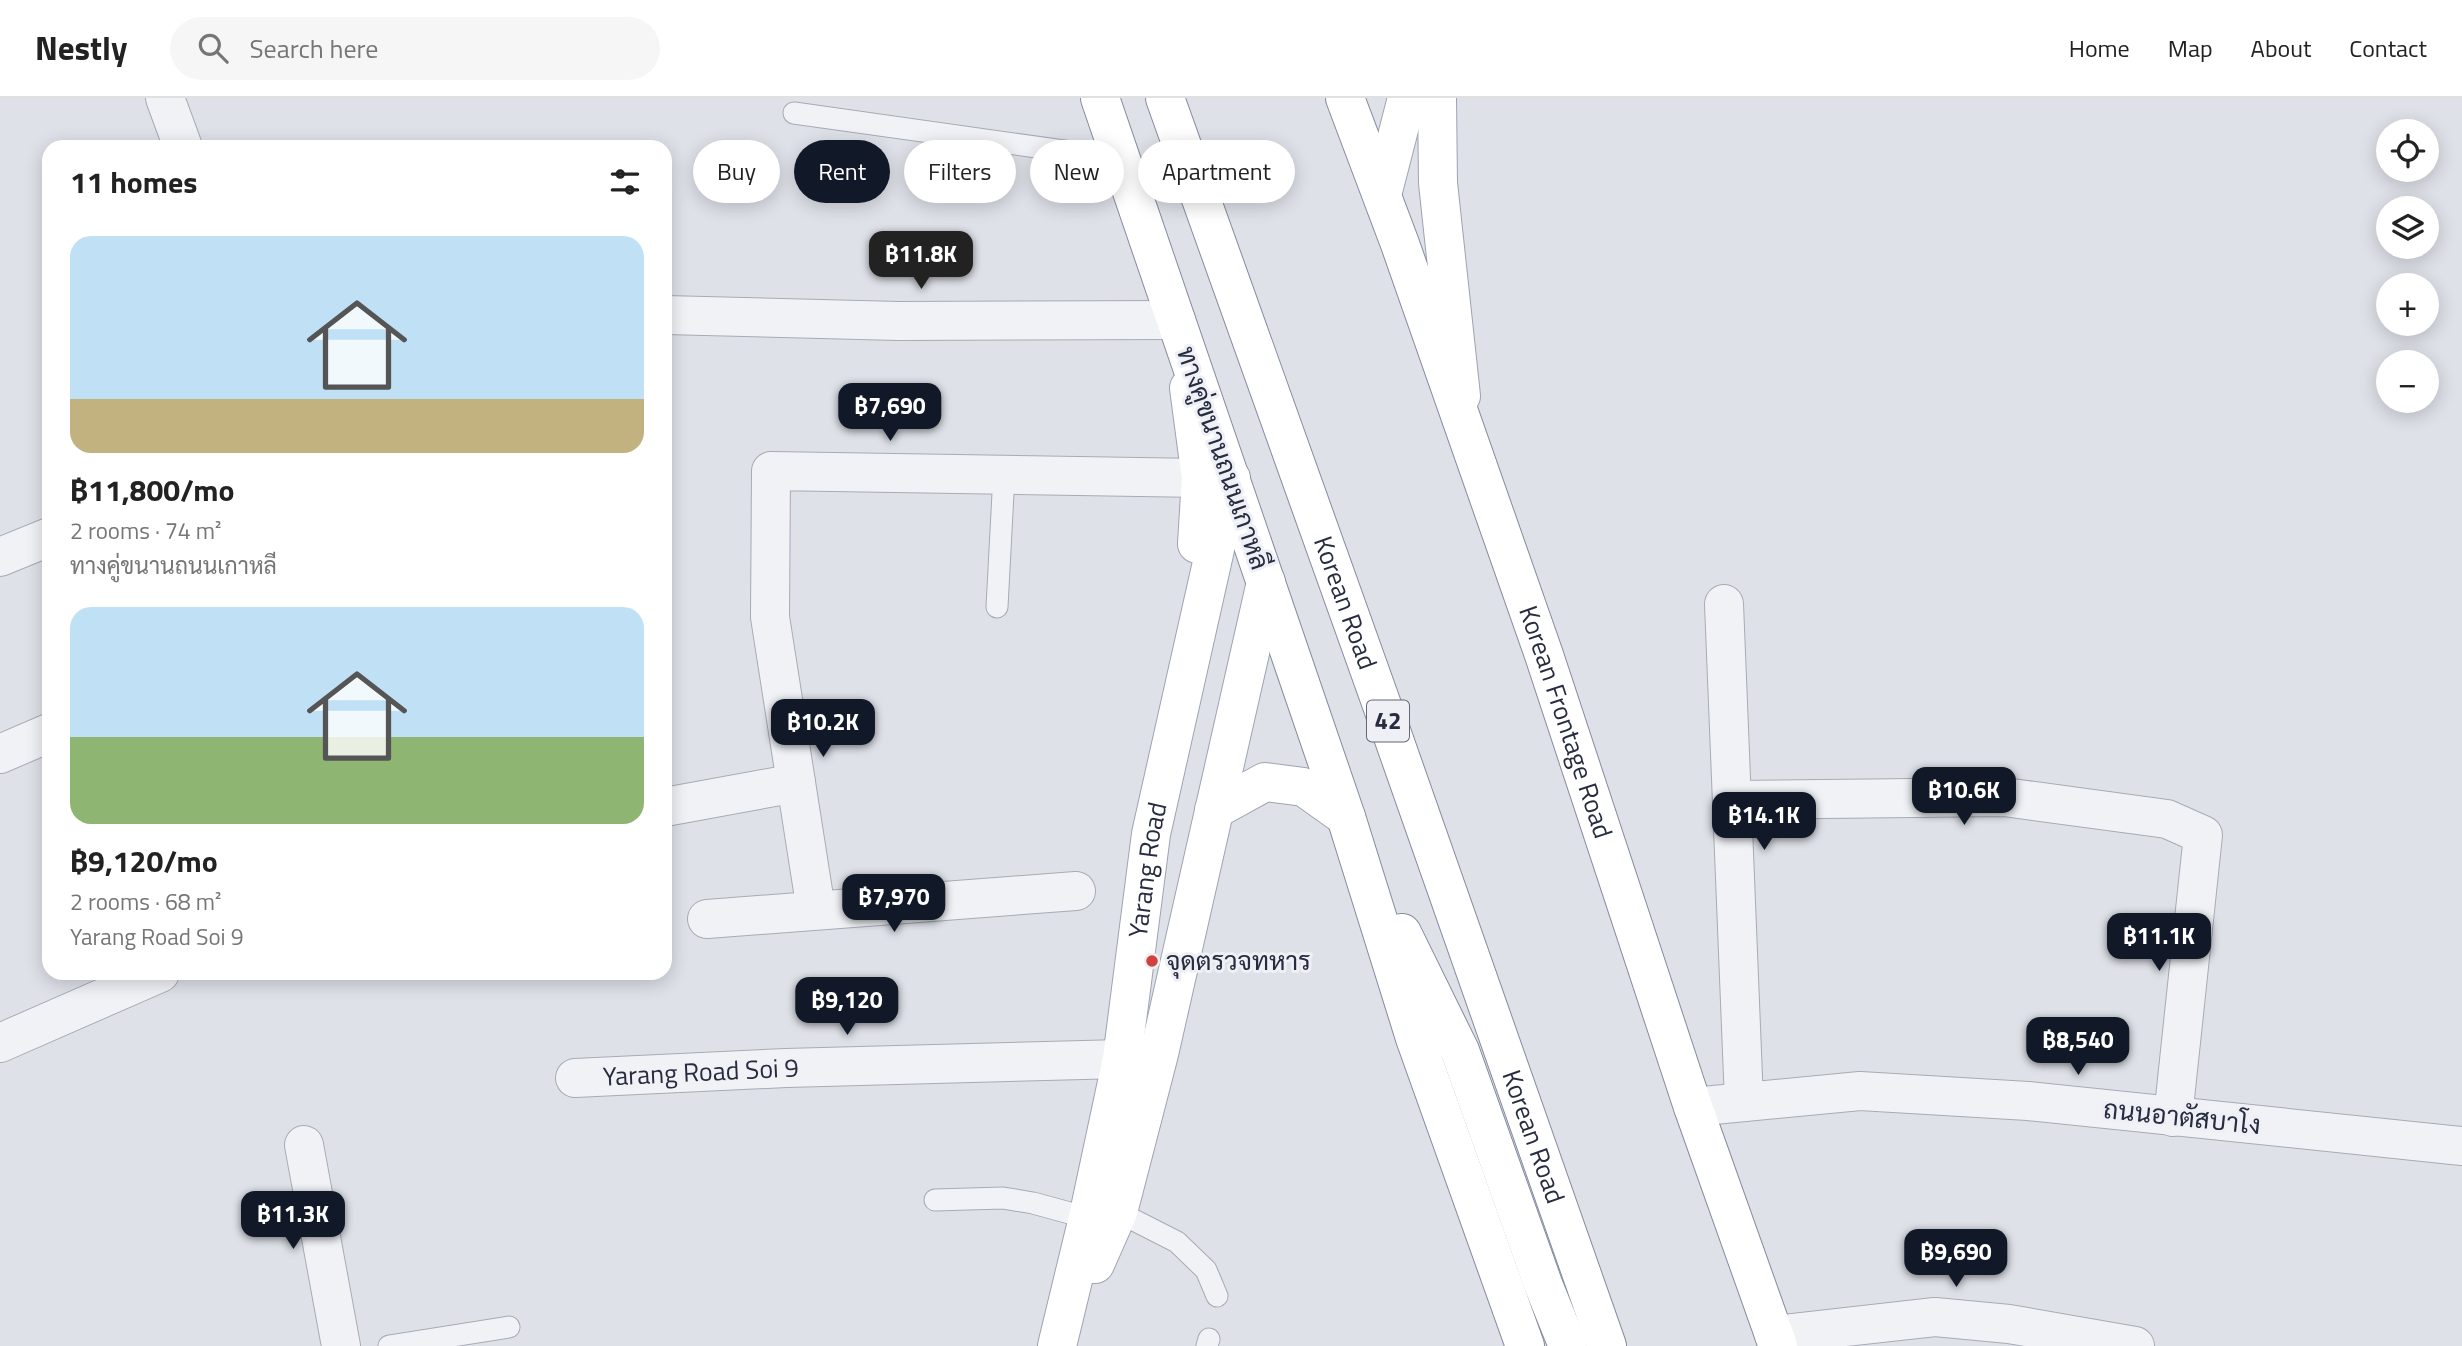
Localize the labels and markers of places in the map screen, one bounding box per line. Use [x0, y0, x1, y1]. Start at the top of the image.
pin: ฿11.8K [864, 232, 978, 291]
pin: ฿7,690 [833, 384, 947, 443]
pin: ฿10.2K [766, 700, 880, 759]
pin: ฿10.6K [1907, 768, 2021, 827]
pin: ฿14.1K [1707, 792, 1821, 852]
pin: ฿7,970 [837, 874, 951, 934]
pin: ฿11.1K [2102, 914, 2216, 973]
place label: จุดตรวจทหาร [1166, 941, 1311, 980]
marker: จุดตรวจทหาร [1144, 953, 1160, 969]
pin: ฿9,120 [790, 978, 904, 1037]
pin: ฿8,540 [2021, 1018, 2135, 1077]
pin: ฿11.3K [236, 1192, 350, 1251]
pin: ฿9,690 [1899, 1230, 2013, 1289]

